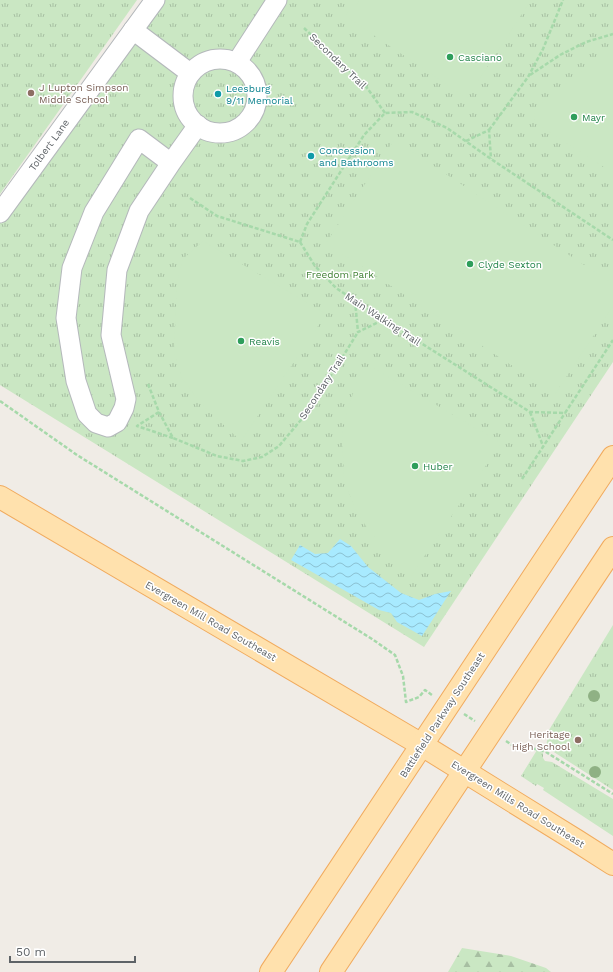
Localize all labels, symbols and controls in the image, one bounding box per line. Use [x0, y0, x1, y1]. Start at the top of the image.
street label: Secondary Trail [307, 31, 369, 91]
marker: Casciano [445, 52, 455, 62]
place label: Casciano [458, 52, 502, 63]
place label: J Lupton Simpson Middle School [39, 82, 128, 105]
place label: Leesburg 9/11 Memorial [226, 83, 293, 106]
marker: J Lupton Simpson Middle School [26, 88, 36, 98]
marker: Leesburg 9/11 Memorial [213, 89, 223, 99]
marker: Mayr [569, 112, 579, 122]
place label: Mayr [582, 112, 605, 123]
street label: Tolbert Lane [27, 117, 72, 173]
place label: Concession and Bathrooms [319, 145, 394, 168]
marker: Concession and Bathrooms [306, 151, 316, 161]
marker: Clyde Sexton [465, 259, 475, 269]
place label: Clyde Sexton [478, 259, 542, 270]
park label: Freedom Park [306, 269, 374, 280]
street label: Main Walking Trail [343, 290, 423, 348]
marker: Reavis [236, 336, 246, 346]
place label: Reavis [249, 336, 280, 347]
street label: Secondary Trail [297, 353, 347, 421]
marker: Huber [410, 461, 420, 471]
place label: Huber [423, 461, 453, 472]
street label: Evergreen Mill Road Southeast [144, 579, 279, 663]
street label: Battlefield Parkway Southeast [397, 650, 487, 780]
place label: Heritage High School [512, 729, 570, 752]
marker: Heritage High School [573, 735, 583, 745]
street label: Evergreen Mills Road Southeast [449, 758, 587, 850]
scale bar [10, 938, 135, 964]
text: 50 m [16, 945, 46, 959]

